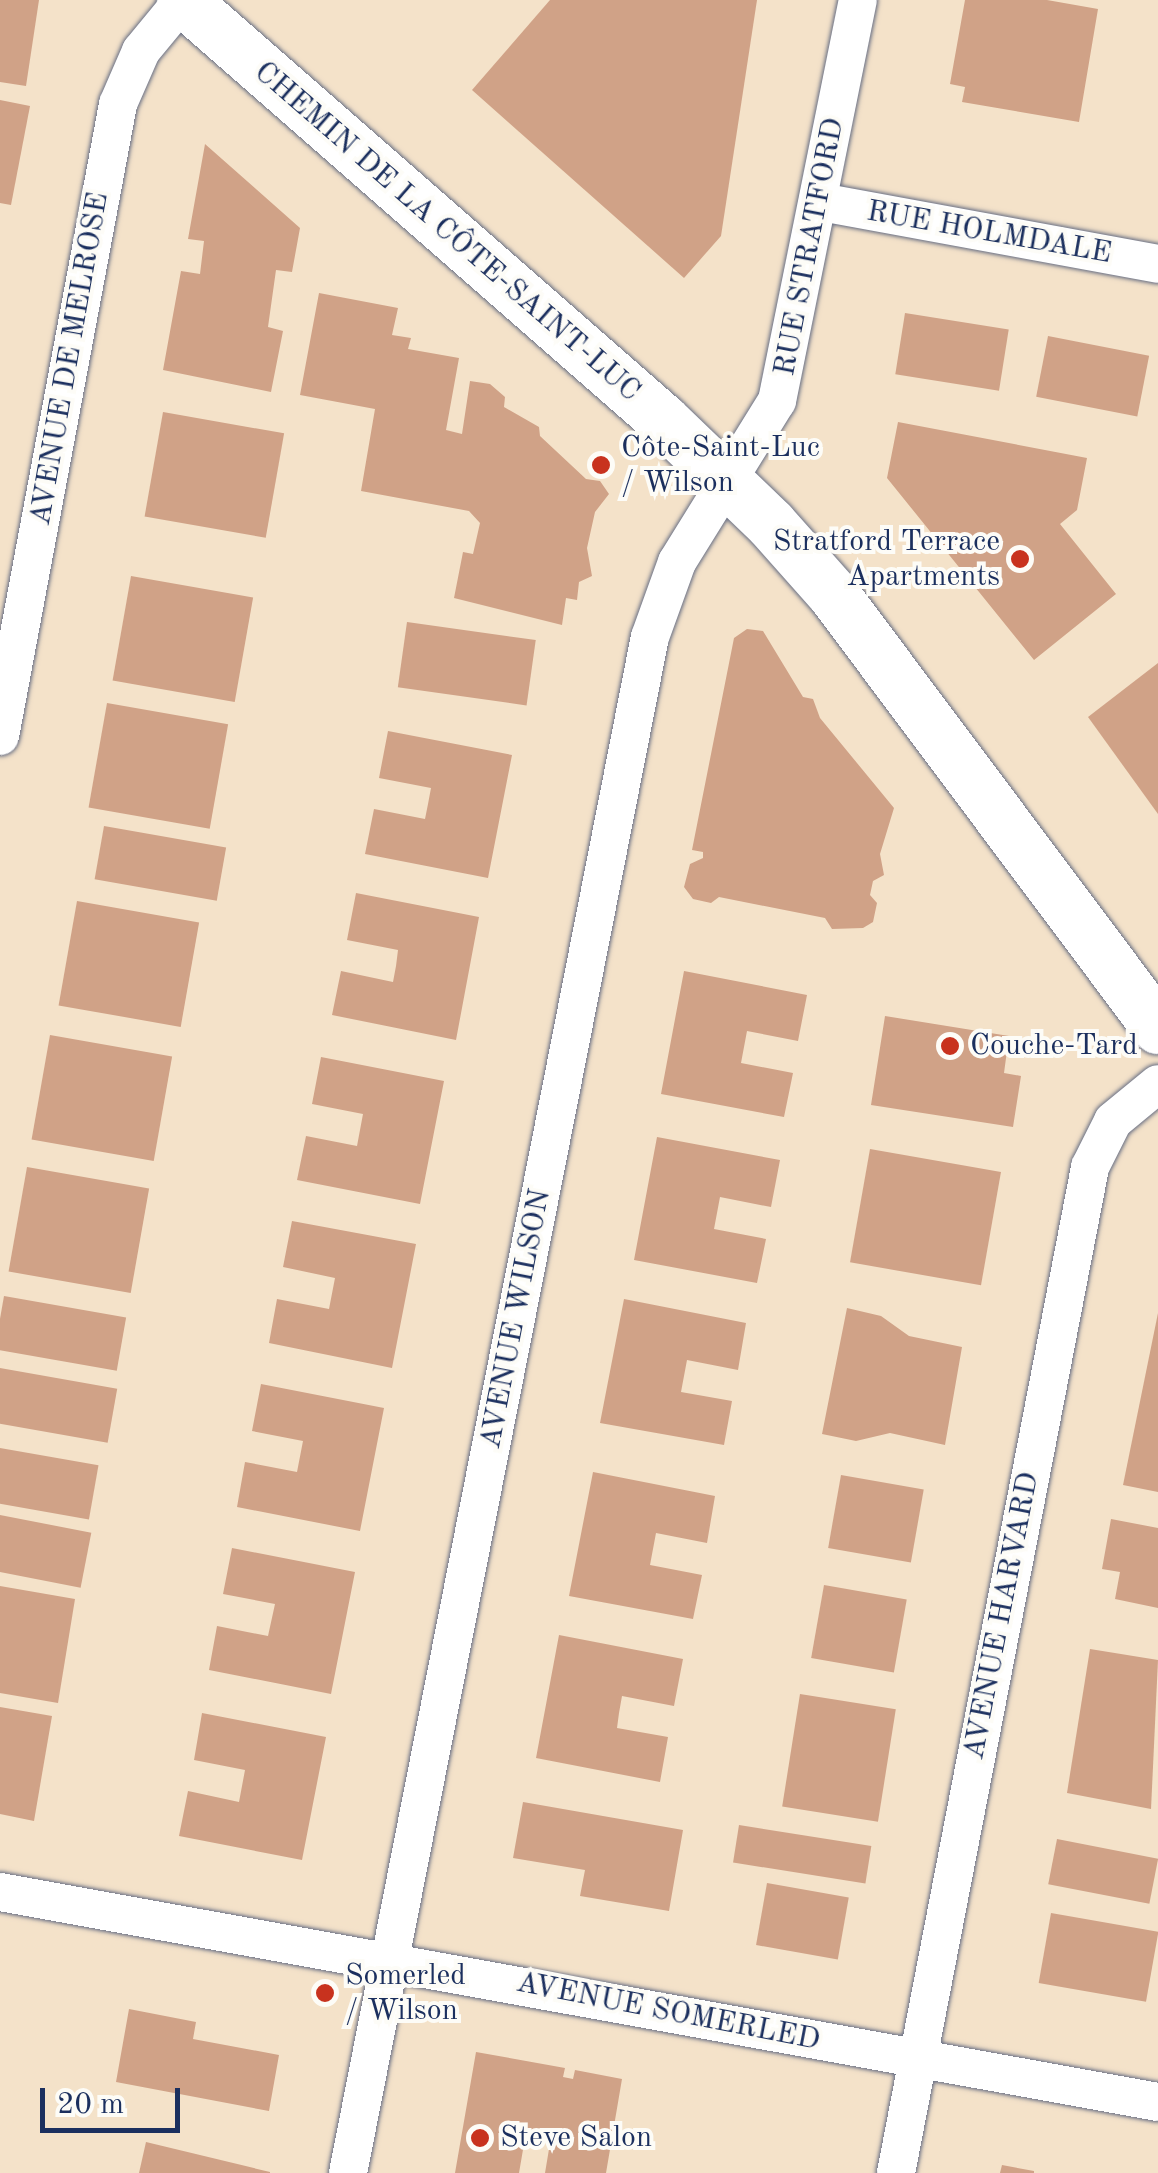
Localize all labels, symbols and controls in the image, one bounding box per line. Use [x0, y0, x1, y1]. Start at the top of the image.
street label: CHEMIN DE LA CÔTE-SAINT-LUC [246, 54, 648, 410]
street label: RUE STRATFORD [767, 115, 853, 379]
street label: AVENUE DE MELROSE [23, 190, 117, 528]
street label: RUE HOLMDALE [864, 194, 1114, 272]
place label: Côte-Saint-Luc / Wilson [621, 430, 820, 500]
marker: Côte-Saint-Luc / Wilson [590, 454, 612, 476]
place label: Stratford Terrace Apartments [773, 524, 1000, 594]
marker: Stratford Terrace Apartments [1009, 548, 1031, 570]
place label: Couche-Tard [970, 1028, 1138, 1064]
marker: Couche-Tard [939, 1035, 961, 1057]
street label: AVENUE WILSON [473, 1186, 559, 1452]
street label: AVENUE HARVARD [956, 1469, 1048, 1763]
place label: Somerled / Wilson [345, 1958, 466, 2028]
street label: AVENUE SOMERLED [513, 1965, 823, 2059]
marker: Somerled / Wilson [314, 1982, 336, 2004]
scale bar [45, 2068, 185, 2130]
text: 20 m [57, 2090, 124, 2120]
place label: Steve Salon [500, 2120, 652, 2156]
marker: Steve Salon [469, 2127, 491, 2149]

